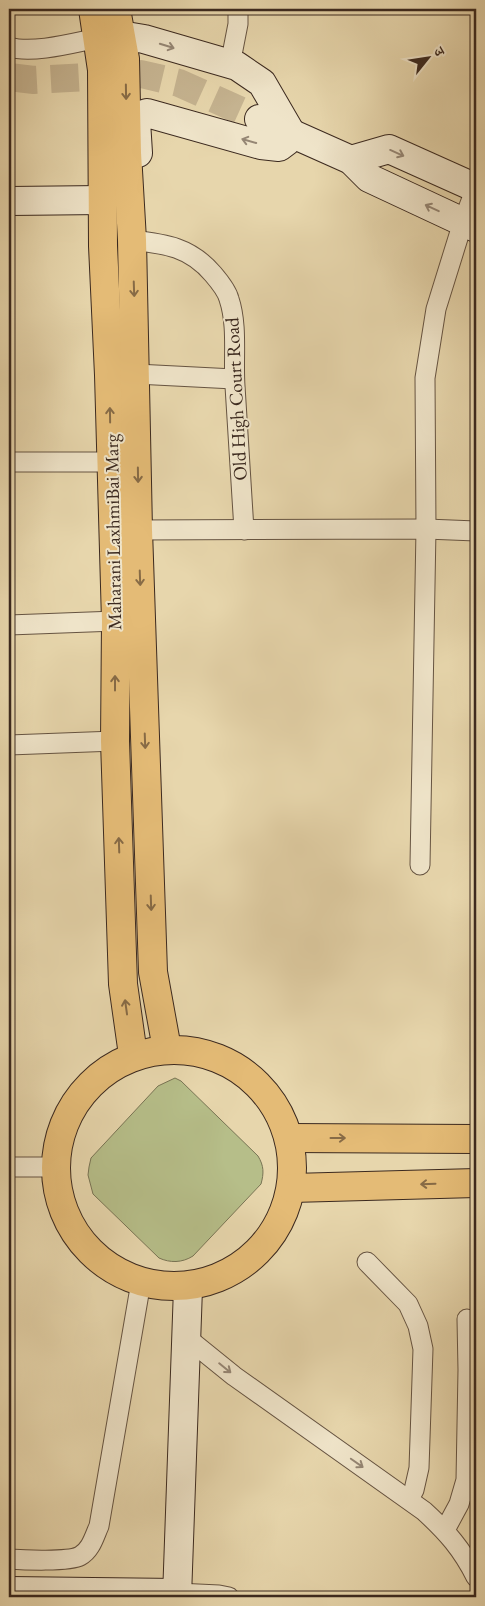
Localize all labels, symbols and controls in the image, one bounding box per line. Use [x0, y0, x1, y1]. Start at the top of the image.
north arrow [402, 32, 452, 82]
one-way arrow [159, 42, 175, 52]
text: उ [429, 43, 449, 60]
one-way arrow [121, 83, 131, 99]
one-way arrow [242, 136, 258, 146]
one-way arrow [389, 149, 404, 158]
one-way arrow [425, 202, 440, 212]
one-way arrow [129, 280, 139, 296]
street label: Old High Court Road [219, 316, 253, 481]
one-way arrow [105, 407, 115, 424]
street label: Maharani LaxhmiBai Marg [99, 433, 127, 630]
one-way arrow [133, 467, 143, 483]
one-way arrow [135, 570, 145, 586]
one-way arrow [110, 675, 120, 691]
one-way arrow [141, 733, 150, 749]
one-way arrow [114, 837, 124, 854]
one-way arrow [146, 895, 155, 911]
one-way arrow [121, 1000, 131, 1016]
one-way arrow [330, 1133, 346, 1143]
one-way arrow [420, 1179, 436, 1189]
one-way arrow [218, 1363, 231, 1374]
one-way arrow [350, 1458, 364, 1468]

